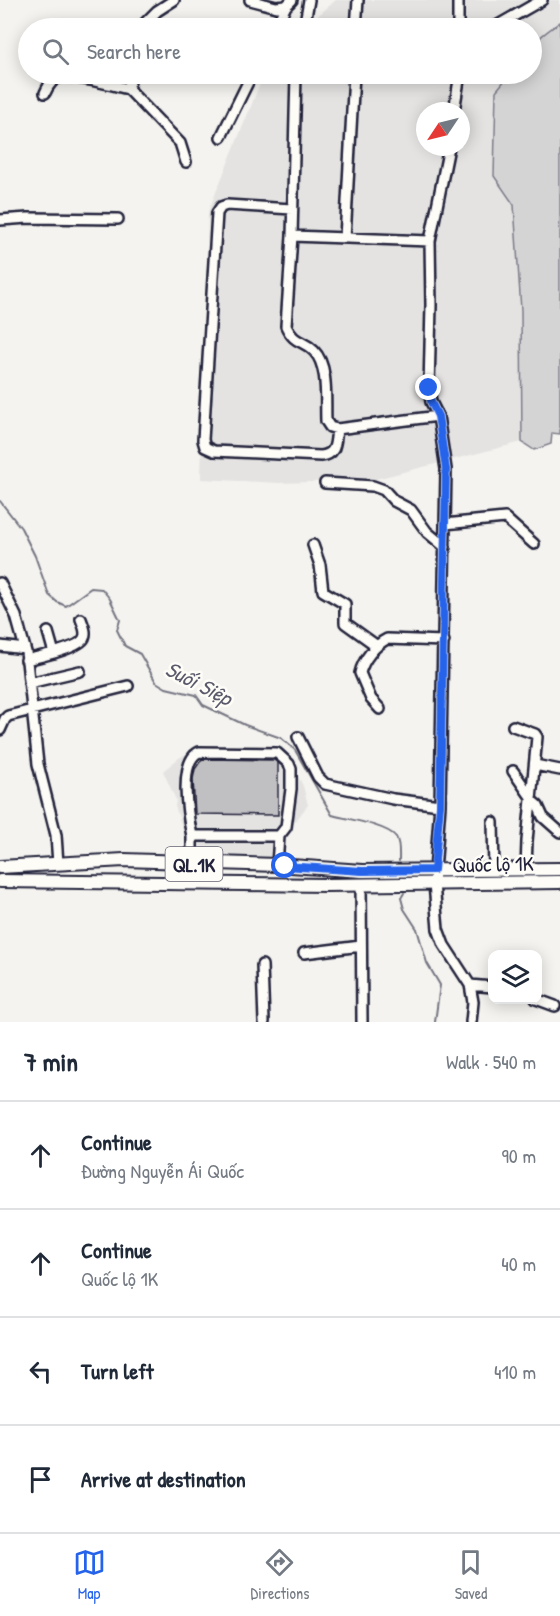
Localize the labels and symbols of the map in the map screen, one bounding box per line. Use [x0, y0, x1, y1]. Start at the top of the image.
north arrow [416, 102, 470, 156]
route end [415, 374, 441, 400]
water label: Suối Siệp [161, 654, 239, 713]
road number: QL.1K [166, 847, 222, 881]
street label: Quốc lộ 1K [452, 849, 534, 879]
route start [271, 852, 297, 878]

